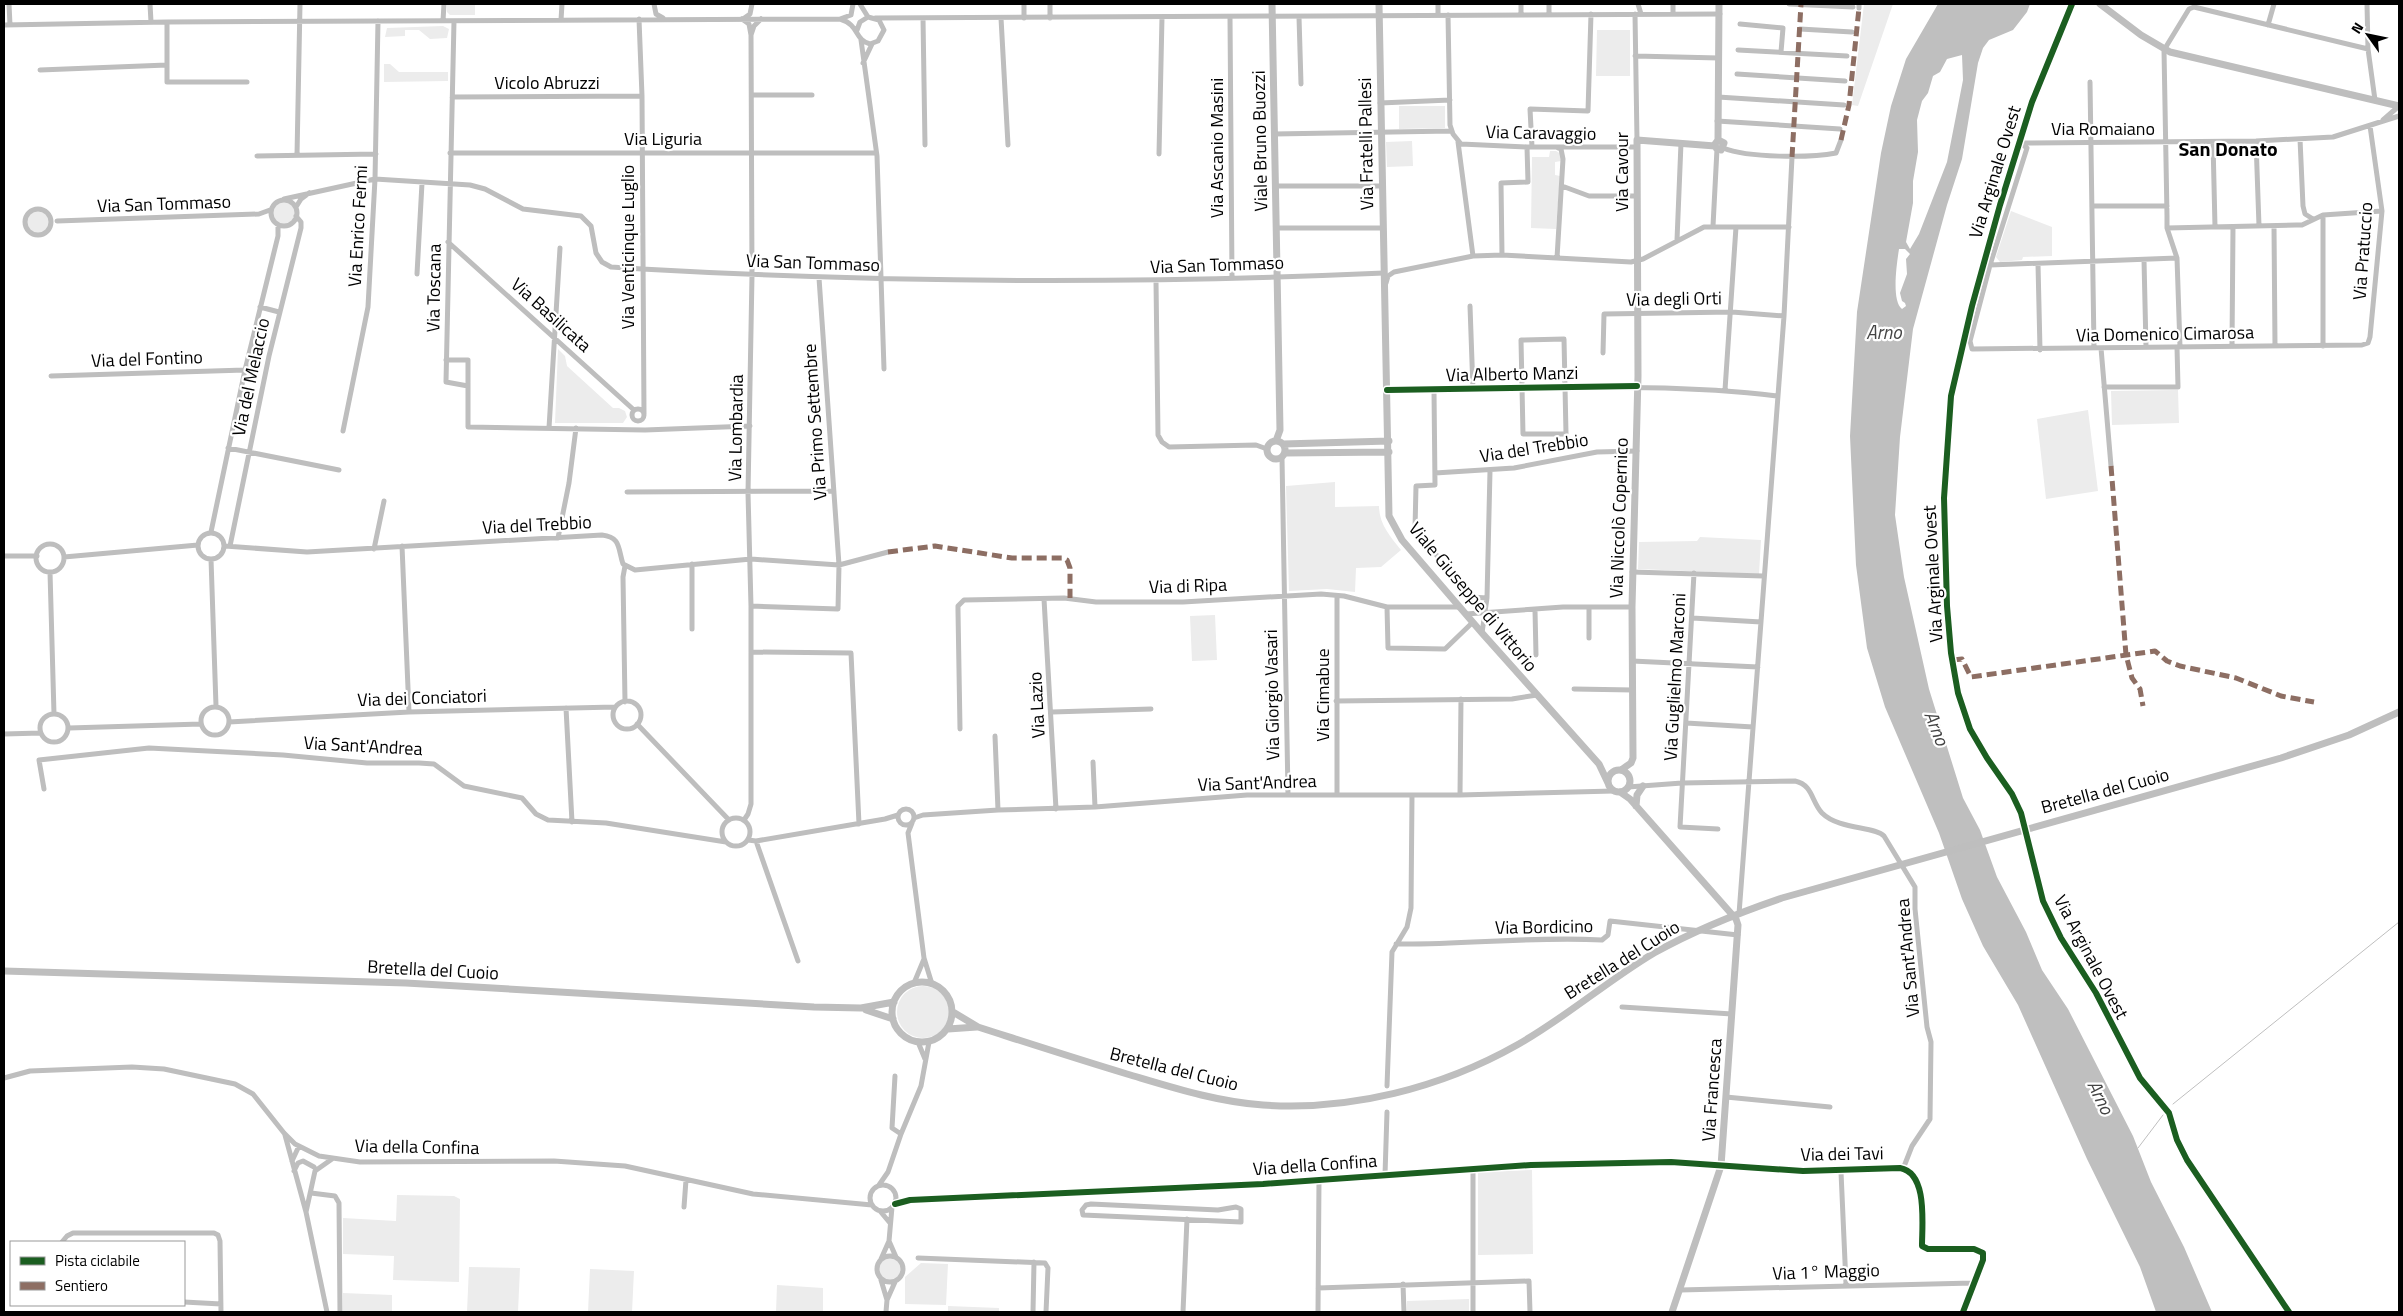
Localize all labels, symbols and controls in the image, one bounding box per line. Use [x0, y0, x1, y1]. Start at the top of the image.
north arrow [2343, 10, 2393, 60]
text: N [2345, 18, 2368, 37]
street label: Vicolo Abruzzi [494, 69, 600, 96]
street label: Viale Bruno Buozzi [1245, 70, 1274, 212]
street label: Via Fratelli Pallesi [1351, 77, 1380, 211]
street label: Via Ascanio Masini [1203, 78, 1230, 218]
street label: Via Arginale Ovest [1962, 102, 2028, 242]
street label: Via Romaiano [2051, 115, 2155, 142]
street label: Via Caravaggio [1485, 118, 1597, 147]
street label: Via Liguria [624, 125, 702, 152]
street label: Via Cavour [1608, 132, 1635, 212]
district label: San Donato [2178, 133, 2278, 164]
street label: Via Enrico Fermi [341, 164, 374, 288]
street label: Via Venticinque Luglio [614, 165, 641, 329]
street label: Via San Tommaso [96, 188, 231, 219]
street label: Via Pratuccio [2346, 201, 2379, 301]
street label: Via Toscana [419, 243, 448, 333]
street label: Via San Tommaso [746, 247, 881, 278]
street label: Via San Tommaso [1149, 249, 1284, 280]
street label: Via Basilicata [505, 271, 598, 358]
street label: Via degli Orti [1626, 284, 1722, 313]
street label: Via del Melaccio [225, 315, 276, 439]
water label: Arno [1866, 317, 1902, 346]
street label: Via Domenico Cimarosa [2076, 318, 2254, 349]
street label: Via del Fontino [91, 343, 203, 374]
street label: Via Primo Settembre [796, 343, 833, 501]
street label: Via Alberto Manzi [1445, 359, 1579, 388]
street label: Via Lombardia [721, 374, 750, 482]
street label: Via del Trebbio [1478, 426, 1590, 469]
street label: Via Niccolò Copernico [1602, 437, 1635, 599]
street label: Via Arginale Ovest [1915, 504, 1950, 643]
street label: Via del Trebbio [482, 508, 592, 541]
street label: Viale Giuseppe di Vittorio [1402, 516, 1544, 678]
street label: Via di Ripa [1148, 571, 1228, 600]
street label: Via Guglielmo Marconi [1657, 592, 1692, 762]
street label: Via Giorgio Vasari [1257, 629, 1286, 761]
street label: Via Cimabue [1309, 648, 1336, 742]
street label: Via Lazio [1021, 671, 1052, 739]
street label: Via dei Conciatori [357, 682, 487, 713]
water label: Arno [1917, 706, 1958, 750]
street label: Via Sant'Andrea [303, 729, 423, 762]
street label: Bretella del Cuoio [2038, 760, 2172, 821]
street label: Via Sant'Andrea [1197, 767, 1317, 798]
street label: Via Arginale Ovest [2047, 890, 2136, 1024]
street label: Via Sant'Andrea [1889, 898, 1926, 1019]
street label: Via Bordicino [1495, 912, 1593, 941]
street label: Bretella del Cuoio [1559, 913, 1685, 1006]
street label: Bretella del Cuoio [367, 953, 500, 986]
street label: Via Francesca [1694, 1037, 1729, 1143]
street label: Bretella del Cuoio [1107, 1039, 1241, 1098]
water label: Arno [2081, 1075, 2123, 1120]
street label: Via della Confina [354, 1132, 480, 1161]
street label: Via dei Tavi [1800, 1139, 1884, 1168]
street label: Via della Confina [1252, 1147, 1378, 1182]
legend [10, 1241, 185, 1306]
text: Pista ciclabile [55, 1249, 140, 1272]
street label: Via 1° Maggio [1772, 1256, 1880, 1287]
text: Sentiero [55, 1274, 108, 1297]

